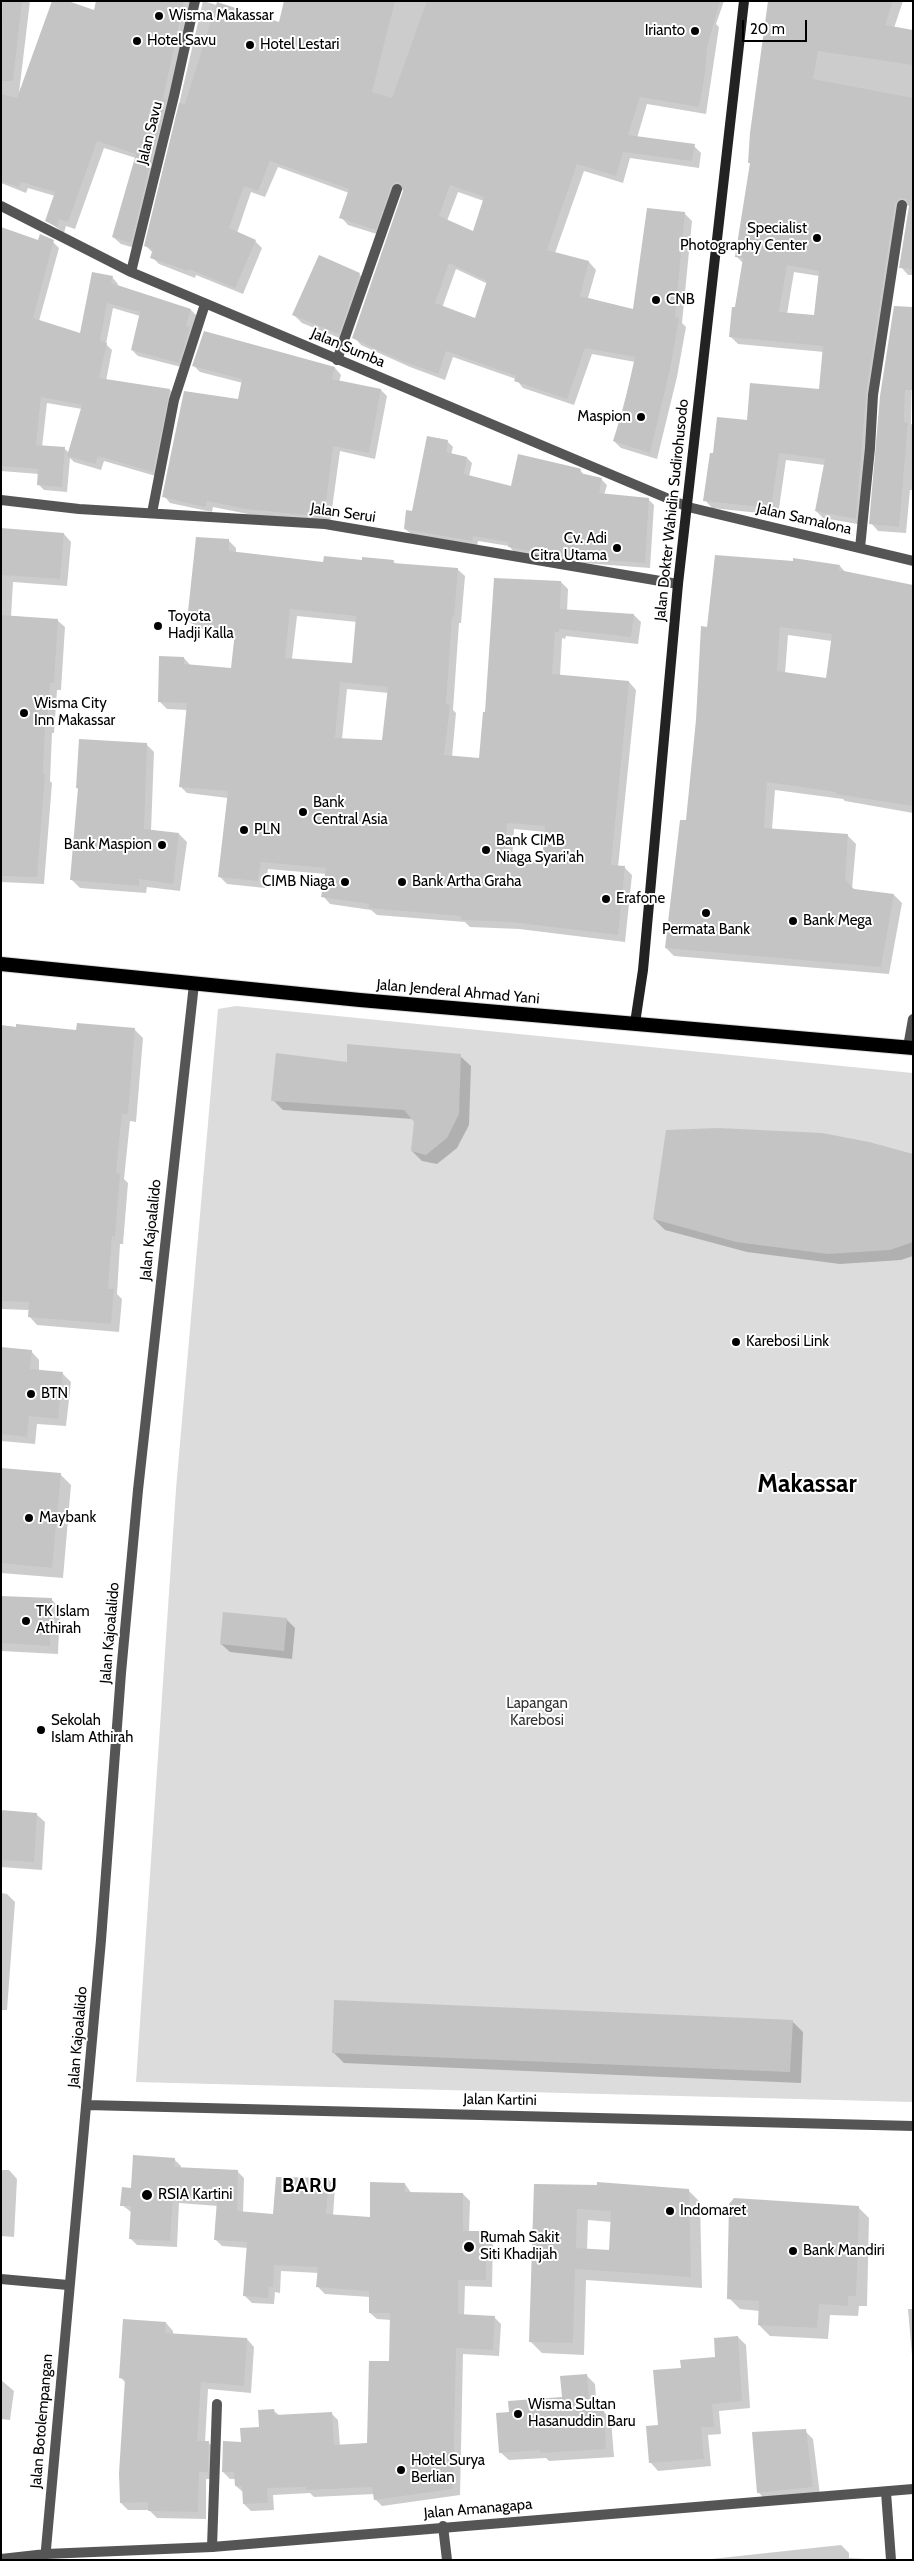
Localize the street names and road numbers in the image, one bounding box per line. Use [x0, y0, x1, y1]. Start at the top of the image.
street label: Jalan Savu [133, 100, 167, 166]
street label: Jalan Sumba [308, 324, 388, 372]
street label: Jalan Dokter Wahidin Sudirohusodo [651, 398, 693, 622]
street label: Jalan Samalona [755, 499, 853, 539]
street label: Jalan Serui [309, 500, 377, 526]
street label: Jalan Jenderal Ahmad Yani [376, 976, 540, 1008]
street label: Jalan Kajoalalido [137, 1178, 165, 1282]
street label: Jalan Kajoalalido [97, 1582, 123, 1684]
street label: Jalan Kajoalalido [65, 1986, 91, 2088]
street label: Jalan Kartini [463, 2090, 537, 2110]
street label: Jalan Botolempangan [27, 2353, 57, 2489]
street label: Jalan Amanagapa [423, 2495, 533, 2523]

